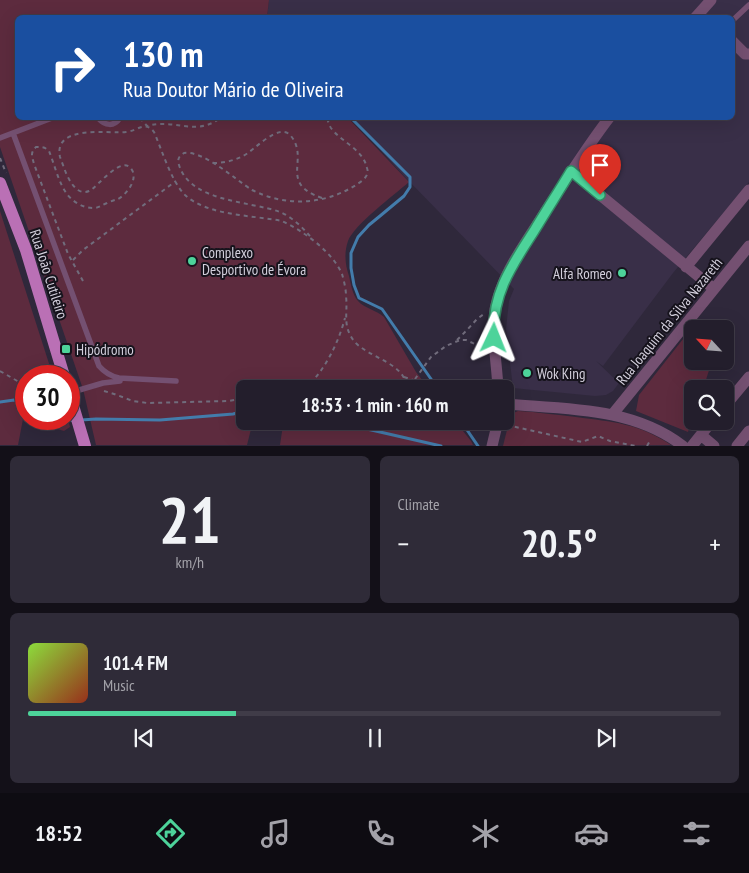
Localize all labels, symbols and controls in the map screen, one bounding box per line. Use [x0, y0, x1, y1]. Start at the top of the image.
text: 130 m [123, 31, 204, 77]
icon: right [40, 35, 105, 100]
text: Rua Doutor Mário de Oliveira [123, 75, 344, 103]
pin [579, 144, 621, 195]
icon: arrive [586, 151, 614, 179]
street label: Rua João Cutileiro [26, 227, 72, 321]
place label: Complexo Desportivo de Évora [202, 243, 306, 279]
street label: Rua Joaquim da Silva Nazareth [612, 253, 726, 389]
marker: Complexo Desportivo de Évora [186, 255, 198, 267]
place label: Alfa Romeo [553, 264, 612, 283]
marker: Alfa Romeo [616, 267, 628, 279]
position arrow [467, 311, 519, 363]
north arrow [684, 320, 734, 370]
map controls [684, 320, 734, 430]
place label: Hipódromo [76, 340, 134, 359]
marker: Hipódromo [60, 343, 72, 355]
place label: Wok King [537, 364, 585, 383]
speed limit sign: 30 [15, 365, 80, 430]
marker: Wok King [521, 367, 533, 379]
button: search [684, 380, 734, 430]
text: 18:53 · 1 min · 160 m [302, 393, 448, 417]
text: 21 [159, 477, 221, 561]
text: Climate [398, 494, 440, 514]
text: 20.5° [521, 518, 597, 567]
text: − [398, 525, 409, 562]
text: + [709, 525, 721, 562]
text: km/h [176, 552, 204, 572]
text: 101.4 FM [103, 651, 168, 675]
text: Music [103, 675, 135, 695]
icon: previous [130, 724, 158, 752]
icon: pause [361, 724, 389, 752]
icon: next [592, 724, 620, 752]
icon: directions [153, 816, 188, 851]
icon: music [258, 816, 293, 851]
icon: phone [363, 816, 398, 851]
icon: climate [468, 816, 503, 851]
icon: car [574, 816, 609, 851]
icon: filters [679, 816, 714, 851]
text: 18:52 [35, 819, 83, 847]

